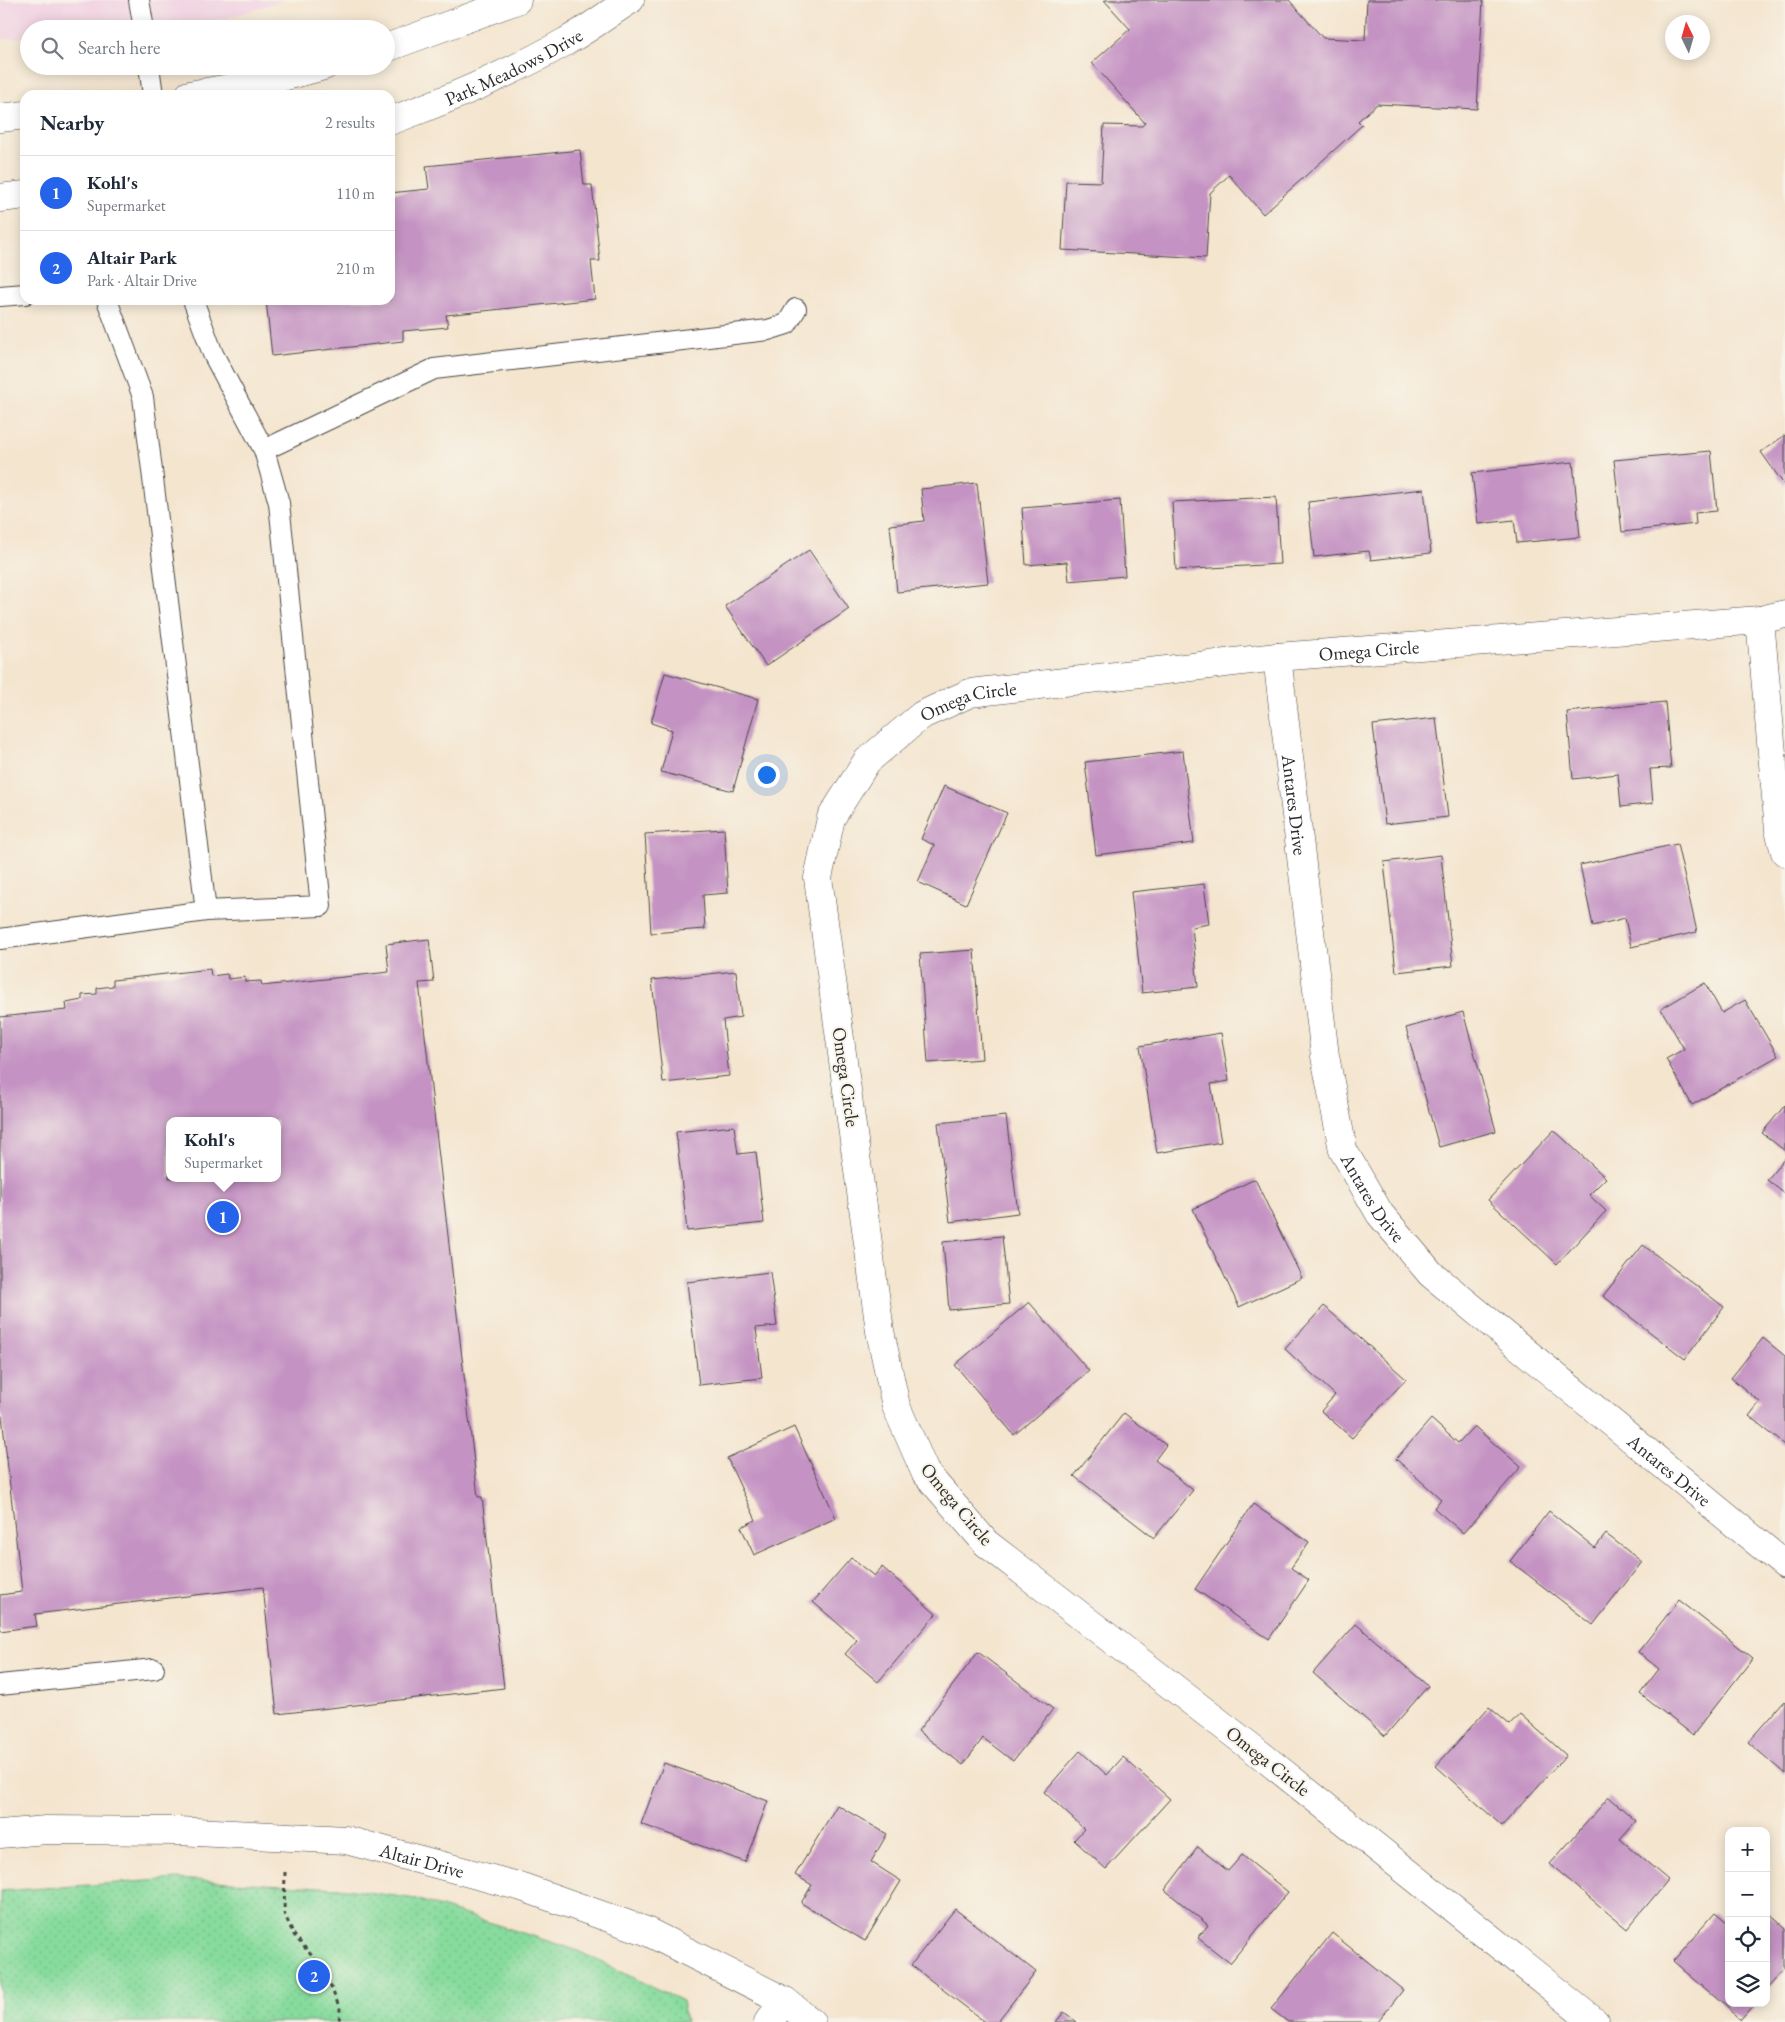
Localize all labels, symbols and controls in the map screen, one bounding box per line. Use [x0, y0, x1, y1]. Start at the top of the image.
north arrow [1665, 15, 1710, 60]
search box [20, 20, 395, 75]
street label: Park Meadows Drive [441, 22, 587, 111]
icon: search [38, 34, 66, 62]
text: Search here [78, 35, 160, 60]
text: Nearby [40, 109, 104, 136]
text: 2 results [325, 112, 375, 133]
text: Kohl's [87, 170, 138, 195]
text: 1 [52, 183, 60, 204]
text: 110 m [336, 183, 375, 204]
text: Supermarket [87, 195, 166, 216]
text: Altair Park [87, 245, 177, 270]
text: 2 [52, 258, 60, 279]
text: 210 m [336, 258, 375, 279]
text: Park · Altair Drive [87, 270, 197, 291]
street label: Omega Circle [1318, 634, 1420, 666]
street label: Omega Circle [916, 675, 1018, 727]
street label: Antares Drive [1276, 752, 1313, 857]
your location [754, 762, 780, 788]
street label: Omega Circle [827, 1025, 865, 1129]
popup [166, 1117, 281, 1182]
text: Kohl's [184, 1127, 235, 1152]
street label: Antares Drive [1335, 1148, 1411, 1247]
text: Supermarket [184, 1152, 263, 1173]
pin: 1 [207, 1198, 239, 1236]
street label: Antares Drive [1622, 1428, 1717, 1512]
street label: Omega Circle [915, 1457, 999, 1551]
street label: Omega Circle [1221, 1720, 1315, 1802]
map controls [1725, 1827, 1770, 2007]
button: + [1725, 1827, 1770, 1872]
street label: Altair Drive [376, 1837, 467, 1884]
button: − [1725, 1872, 1770, 1917]
button: locate [1725, 1917, 1770, 1962]
pin: 2 [298, 1957, 330, 1995]
button: layers [1725, 1962, 1770, 2007]

